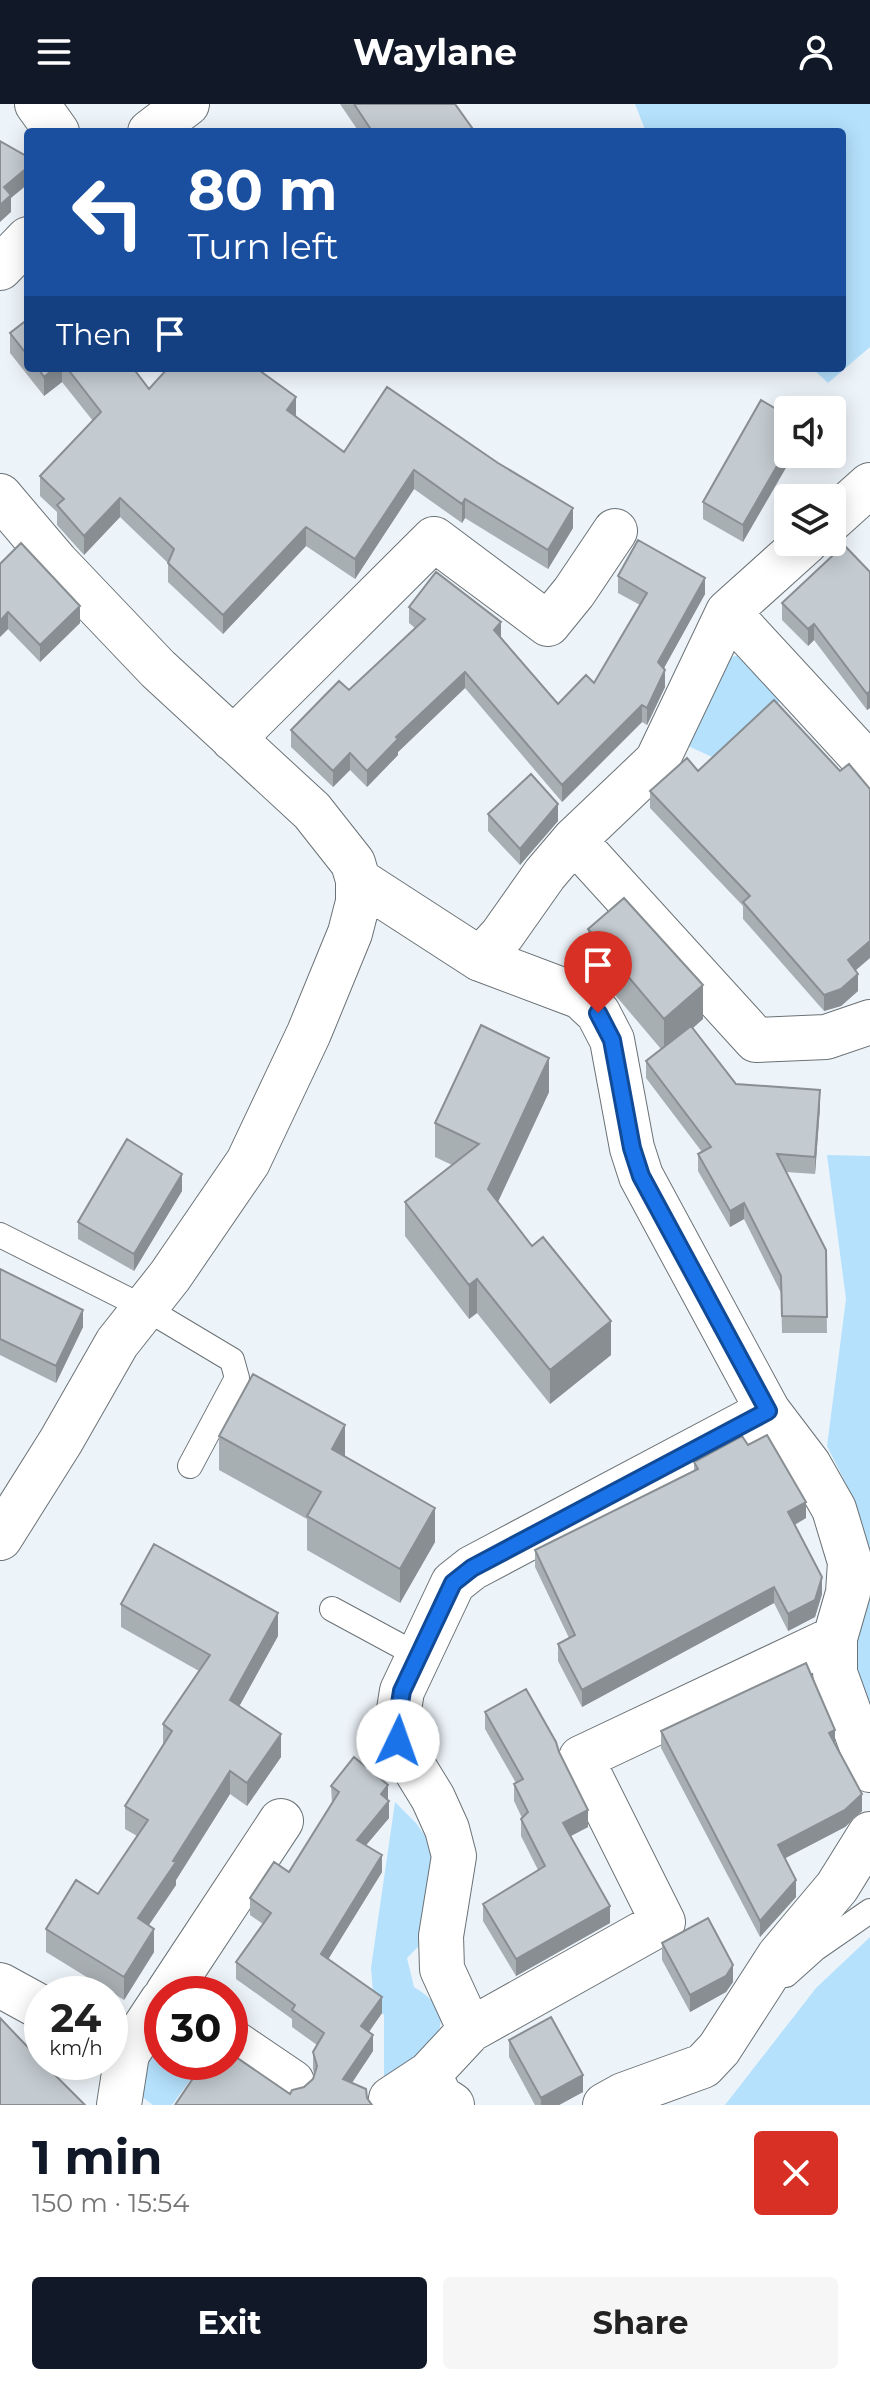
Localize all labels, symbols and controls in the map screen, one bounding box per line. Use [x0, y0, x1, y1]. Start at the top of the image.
icon: menu [32, 30, 76, 74]
text: Waylane [353, 30, 517, 74]
icon: person [794, 30, 838, 74]
text: 80 m [188, 156, 338, 224]
icon: left [56, 160, 160, 264]
text: Turn left [188, 224, 339, 268]
icon: arrive [148, 312, 192, 356]
text: Then [56, 316, 132, 353]
map controls [774, 396, 846, 556]
button: sound [774, 396, 846, 468]
button: layers [774, 484, 846, 556]
pin [564, 931, 632, 1013]
icon: arrive [576, 943, 620, 987]
position arrow [356, 1699, 440, 1783]
speed limit sign: 30 [144, 1976, 248, 2080]
text: 24 [51, 1993, 101, 2042]
text: km/h [49, 2036, 103, 2060]
text: 1 min [32, 2128, 162, 2186]
button: close [754, 2131, 838, 2215]
text: 150 m · 15:54 [32, 2187, 189, 2219]
button: Exit [32, 2277, 427, 2369]
button: Share [443, 2277, 838, 2369]

